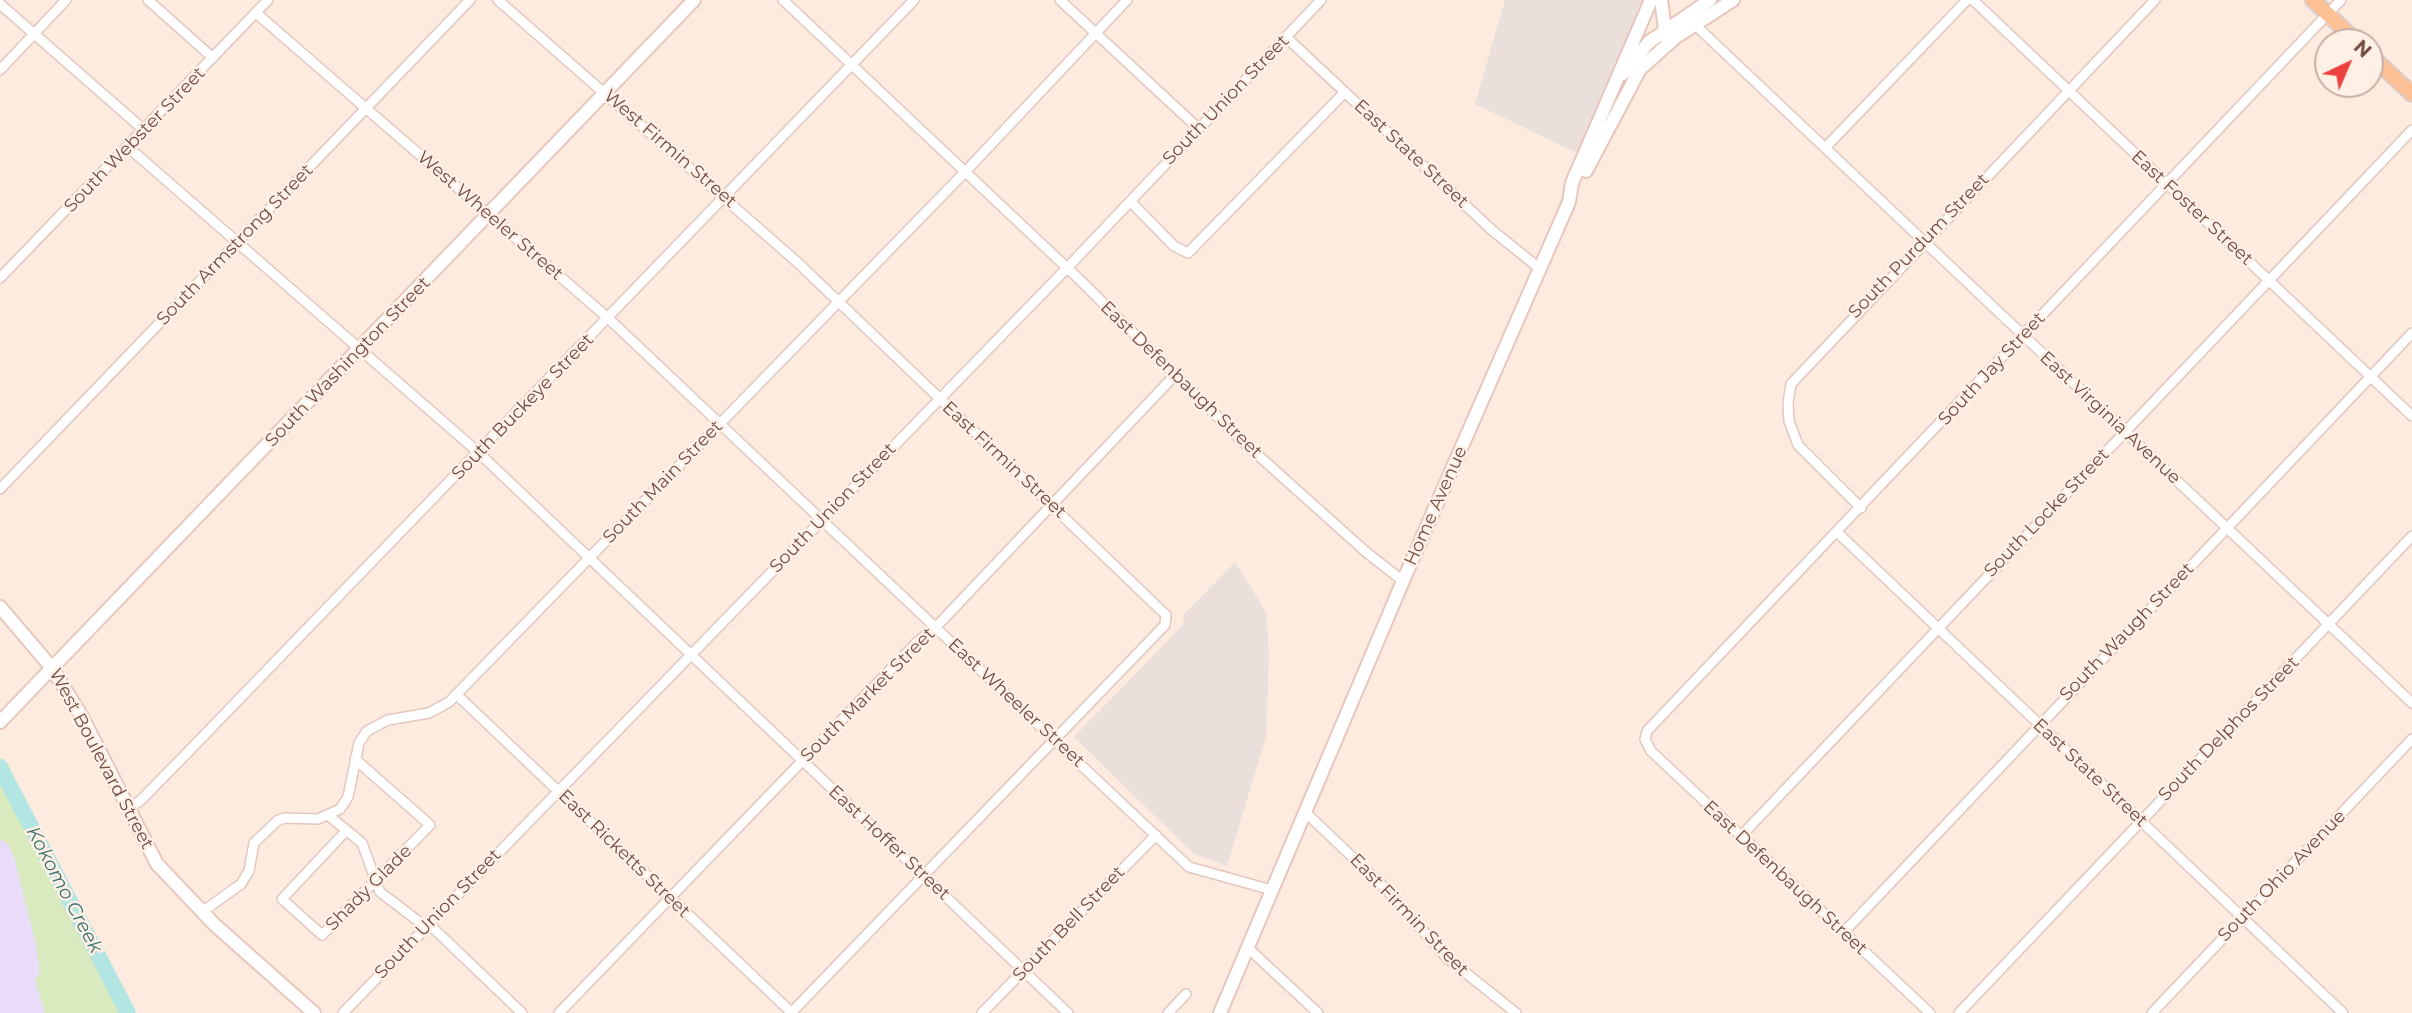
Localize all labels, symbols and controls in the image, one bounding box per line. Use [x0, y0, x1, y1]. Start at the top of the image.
north arrow [2314, 28, 2384, 98]
street label: South Union Street [1158, 30, 1294, 170]
text: N [2349, 35, 2376, 63]
street label: South Webster Street [60, 63, 210, 217]
street label: West Firmin Street [599, 85, 741, 213]
street label: East State Street [1349, 95, 1473, 213]
street label: East Foster Street [2127, 146, 2257, 270]
street label: West Wheeler Street [413, 147, 567, 285]
street label: South Armstrong Street [152, 160, 318, 330]
street label: South Purdum Street [1844, 169, 1994, 323]
street label: South Washington Street [261, 272, 435, 452]
street label: East Defenbaugh Street [1096, 297, 1266, 463]
street label: South Jay Street [1934, 308, 2050, 430]
street label: South Buckeye Street [448, 329, 598, 485]
street label: East Virginia Avenue [2035, 347, 2185, 489]
street label: East Firmin Street [937, 397, 1071, 523]
street label: South Main Street [599, 416, 727, 548]
street label: South Union Street [765, 438, 901, 578]
street label: Home Avenue [1400, 443, 1472, 569]
street label: South Locke Street [1980, 444, 2114, 582]
street label: South Waugh Street [2055, 558, 2199, 706]
street label: South Market Street [796, 623, 940, 767]
street label: East Wheeler Street [943, 634, 1089, 772]
street label: South Delphos Street [2154, 652, 2304, 806]
street label: West Boulevard Street [44, 665, 158, 853]
street label: East State Street [2028, 714, 2152, 832]
street label: East Hoffer Street [824, 781, 954, 905]
street label: East Ricketts Street [554, 786, 694, 922]
street label: East Defenbaugh Street [1698, 796, 1872, 960]
street label: South Ohio Avenue [2214, 806, 2350, 946]
water label: Kokomo Creek [21, 823, 107, 957]
street label: Shady Glade [321, 840, 417, 936]
street label: South Union Street [370, 844, 506, 984]
street label: East Firmin Street [1345, 849, 1473, 981]
street label: South Bell Street [1008, 862, 1130, 986]

